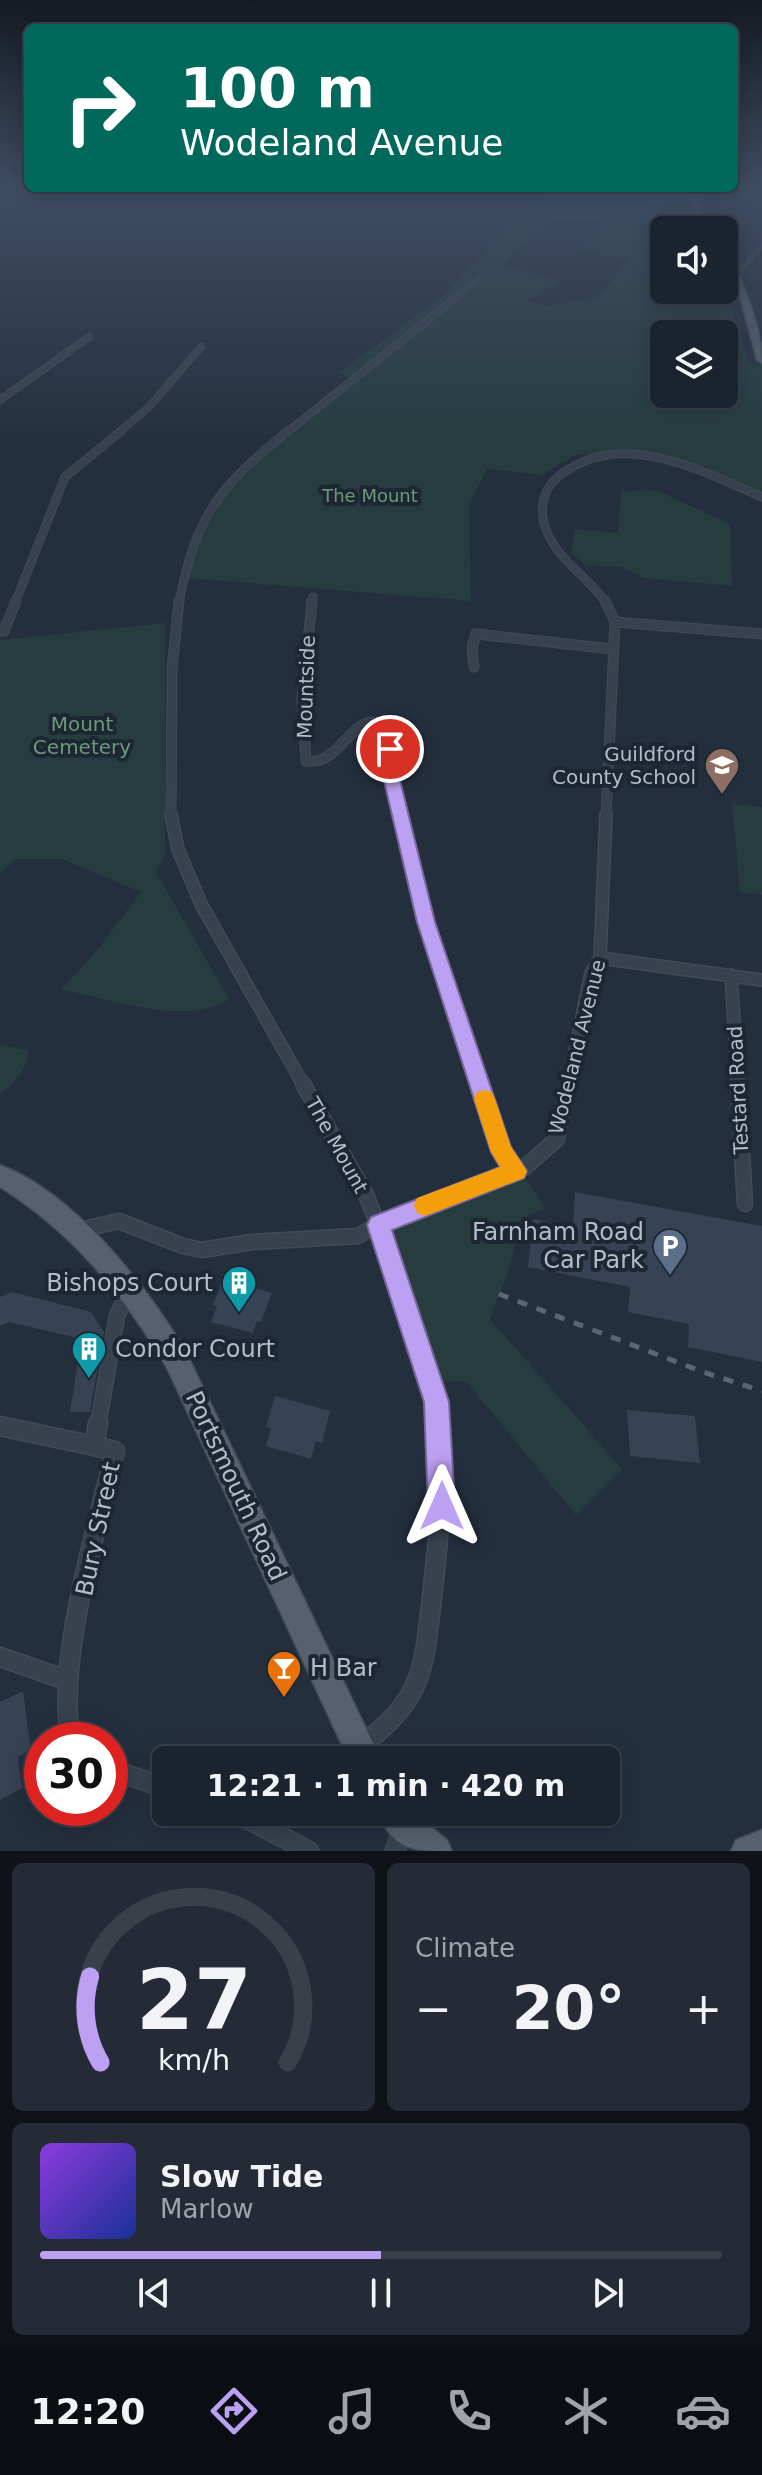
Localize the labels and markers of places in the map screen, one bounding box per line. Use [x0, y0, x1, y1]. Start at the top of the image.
pin [356, 715, 424, 783]
place label: Guildford County School [552, 742, 696, 789]
school or university icon: Guildford County School [703, 746, 741, 796]
place label: Farnham Road Car Park [472, 1218, 644, 1274]
parking icon: Farnham Road Car Park [651, 1227, 689, 1277]
building icon: Bishops Court [220, 1264, 258, 1314]
place label: Bishops Court [46, 1269, 213, 1297]
building icon: Condor Court [70, 1330, 108, 1380]
place label: Condor Court [115, 1335, 275, 1363]
bar icon: H Bar [265, 1649, 303, 1699]
place label: H Bar [310, 1654, 377, 1682]

